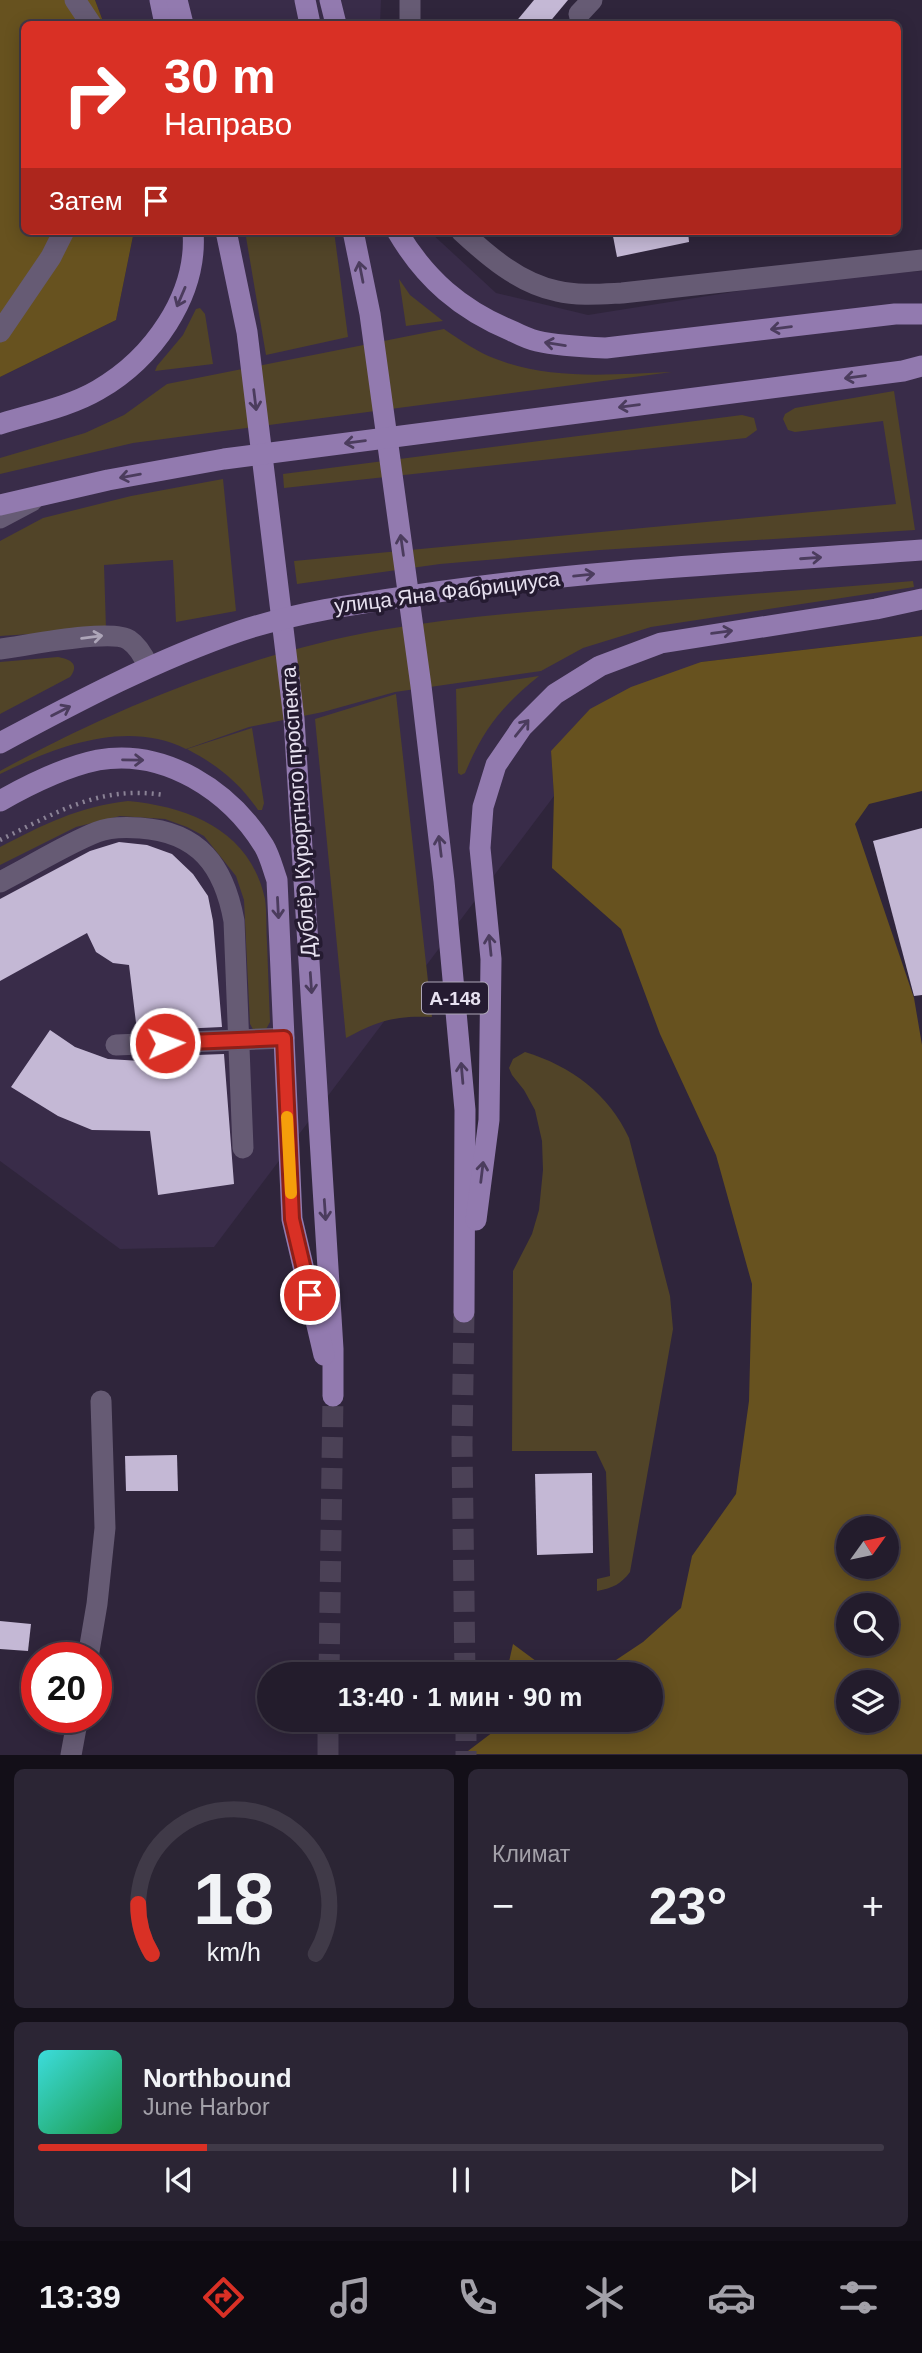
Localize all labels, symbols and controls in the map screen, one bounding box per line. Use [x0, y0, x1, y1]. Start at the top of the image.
icon: right [49, 49, 140, 140]
text: 30 m [164, 49, 276, 103]
text: Направо [164, 106, 292, 142]
icon: arrive [137, 182, 175, 220]
text: Затем [49, 186, 123, 216]
one-way arrow [354, 261, 368, 284]
one-way arrow [174, 286, 187, 308]
one-way arrow [770, 321, 793, 334]
one-way arrow [544, 337, 567, 350]
one-way arrow [844, 371, 867, 384]
one-way arrow [249, 388, 262, 411]
one-way arrow [618, 400, 641, 413]
one-way arrow [344, 436, 367, 449]
one-way arrow [119, 470, 142, 483]
one-way arrow [395, 535, 408, 557]
one-way arrow [799, 551, 822, 564]
street label: улица Яна Фабрициуса [333, 567, 561, 617]
one-way arrow [572, 568, 595, 581]
one-way arrow [710, 625, 733, 638]
one-way arrow [80, 630, 103, 643]
street label: Дублёр Курортного проспекта [276, 666, 320, 958]
one-way arrow [50, 704, 70, 718]
one-way arrow [514, 720, 530, 738]
one-way arrow [121, 753, 144, 766]
one-way arrow [433, 836, 446, 858]
one-way arrow [271, 896, 284, 919]
one-way arrow [483, 934, 496, 957]
one-way arrow [304, 971, 317, 994]
road number: А-148 [422, 982, 488, 1014]
position arrow [128, 1006, 202, 1080]
one-way arrow [455, 1062, 468, 1085]
one-way arrow [476, 1161, 489, 1184]
one-way arrow [319, 1198, 332, 1221]
pin [280, 1265, 340, 1325]
icon: arrive [291, 1276, 329, 1314]
north arrow [836, 1516, 900, 1578]
map controls [836, 1516, 899, 1733]
button: search [836, 1593, 899, 1656]
speed limit sign: 20 [21, 1642, 112, 1733]
button: layers [836, 1670, 899, 1733]
text: 13:40 · 1 мин · 90 m [338, 1682, 582, 1712]
text: Климат [492, 1841, 570, 1867]
text: 18 [194, 1859, 274, 1940]
text: 23° [649, 1877, 727, 1935]
text: − [492, 1885, 514, 1927]
text: + [862, 1885, 884, 1927]
text: km/h [207, 1938, 261, 1966]
text: Northbound [143, 2063, 292, 2093]
text: June Harbor [143, 2094, 270, 2120]
icon: previous [160, 2161, 198, 2199]
icon: pause [442, 2161, 480, 2199]
icon: next [724, 2161, 762, 2199]
icon: directions [199, 2273, 248, 2322]
icon: music [326, 2273, 375, 2322]
icon: phone [453, 2273, 502, 2322]
icon: climate [580, 2273, 629, 2322]
icon: car [707, 2273, 756, 2322]
icon: filters [834, 2273, 883, 2322]
text: 13:39 [39, 2279, 121, 2315]

